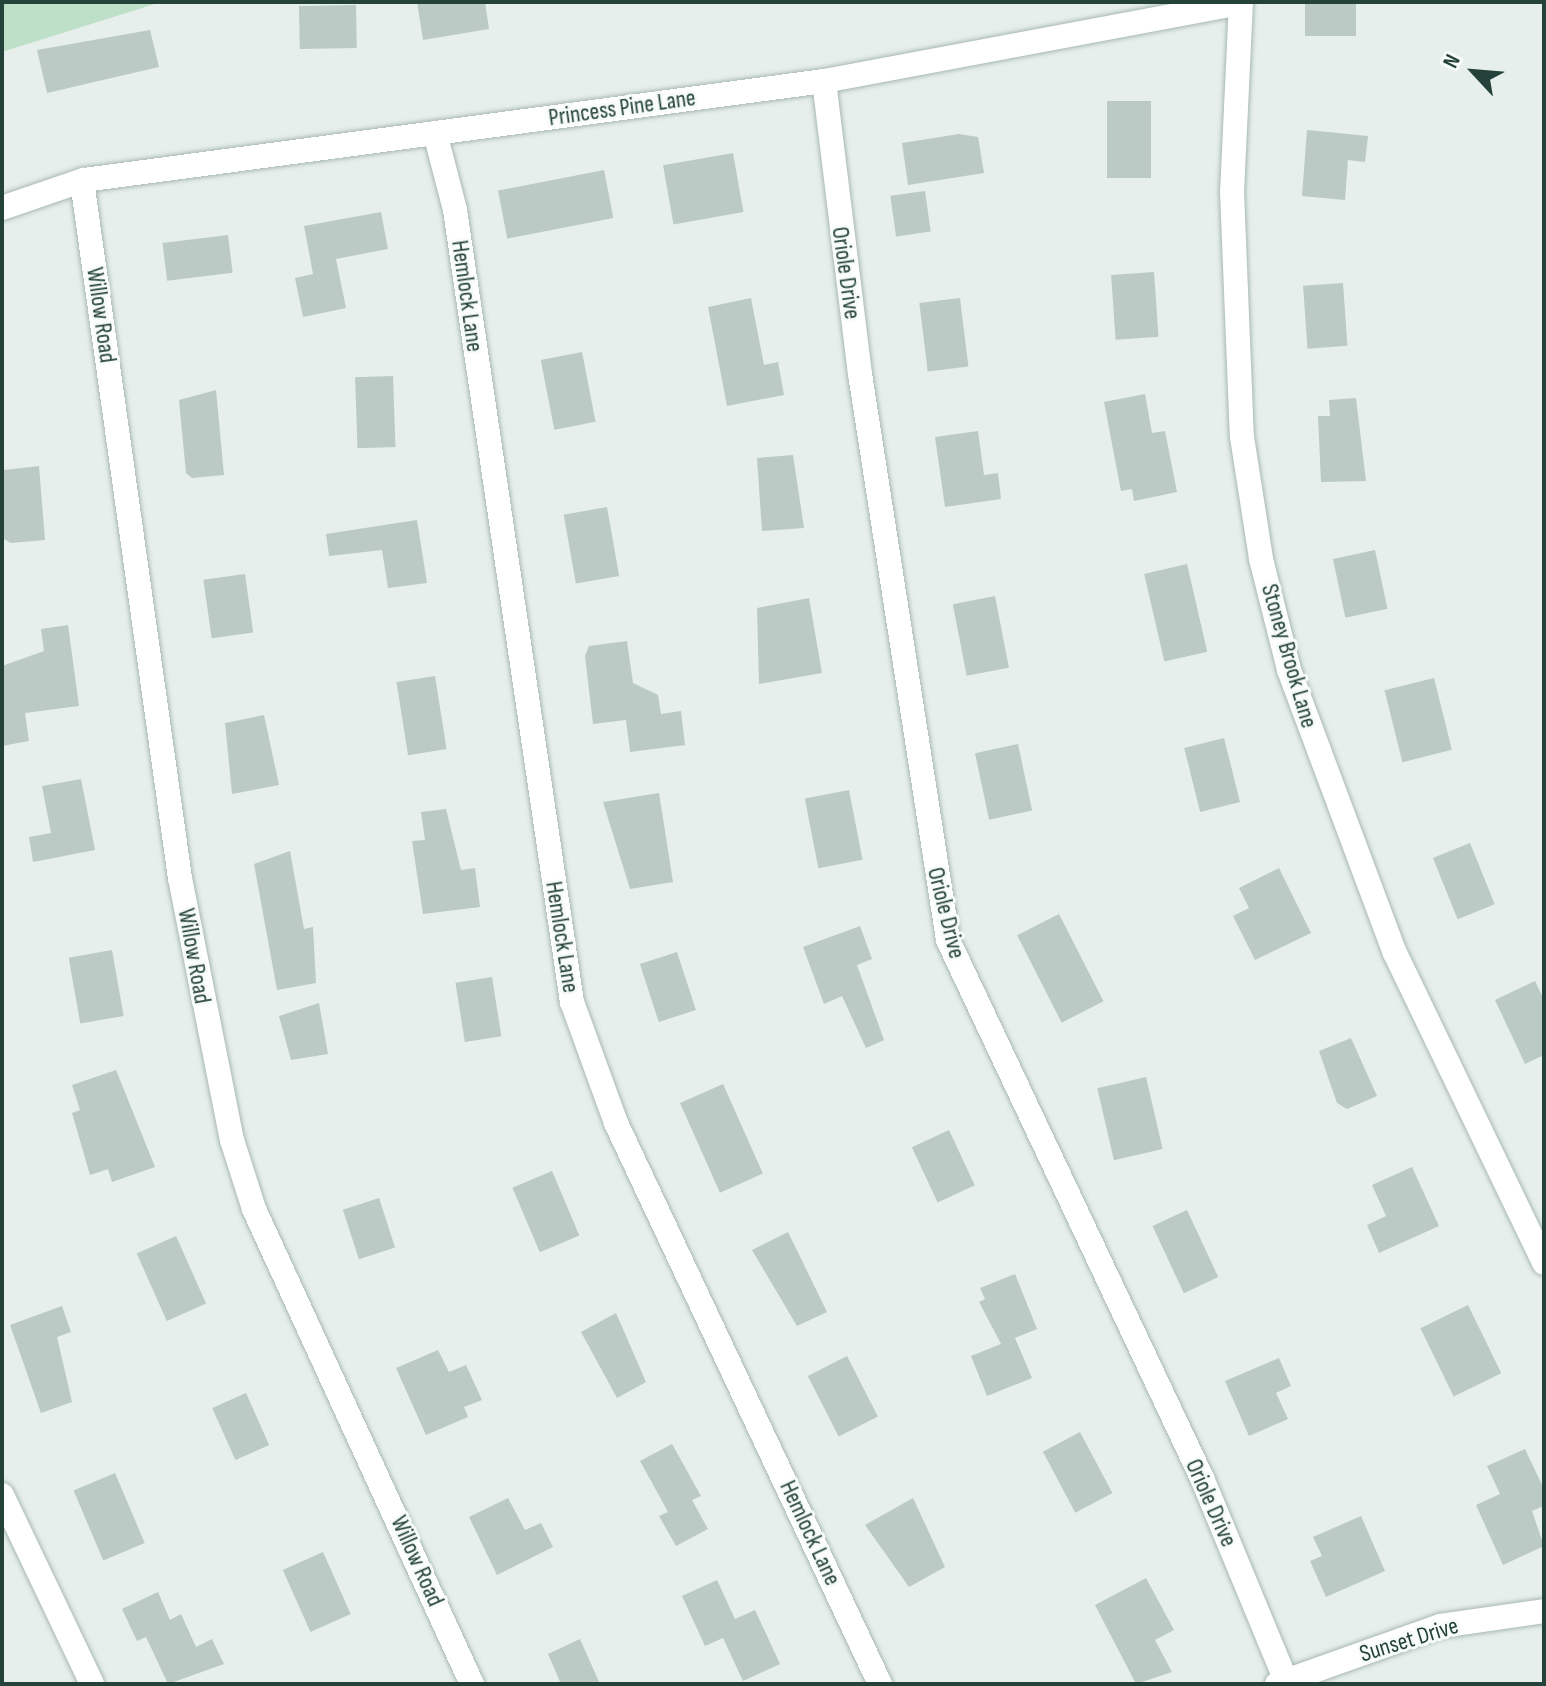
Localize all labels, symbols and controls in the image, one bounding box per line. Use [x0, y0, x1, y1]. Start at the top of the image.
north arrow [1434, 32, 1514, 112]
text: N [1437, 50, 1467, 72]
street label: Princess Pine Lane [547, 83, 697, 133]
street label: Oriole Drive [825, 225, 867, 321]
street label: Hemlock Lane [445, 238, 489, 354]
street label: Willow Road [80, 265, 122, 365]
street label: Stoney Brook Lane [1255, 581, 1323, 731]
street label: Oriole Drive [921, 864, 971, 962]
street label: Hemlock Lane [539, 879, 585, 995]
street label: Willow Road [171, 906, 217, 1006]
street label: Oriole Drive [1179, 1455, 1243, 1551]
street label: Hemlock Lane [773, 1476, 847, 1590]
street label: Willow Road [384, 1511, 450, 1611]
street label: Sunset Drive [1356, 1611, 1462, 1669]

